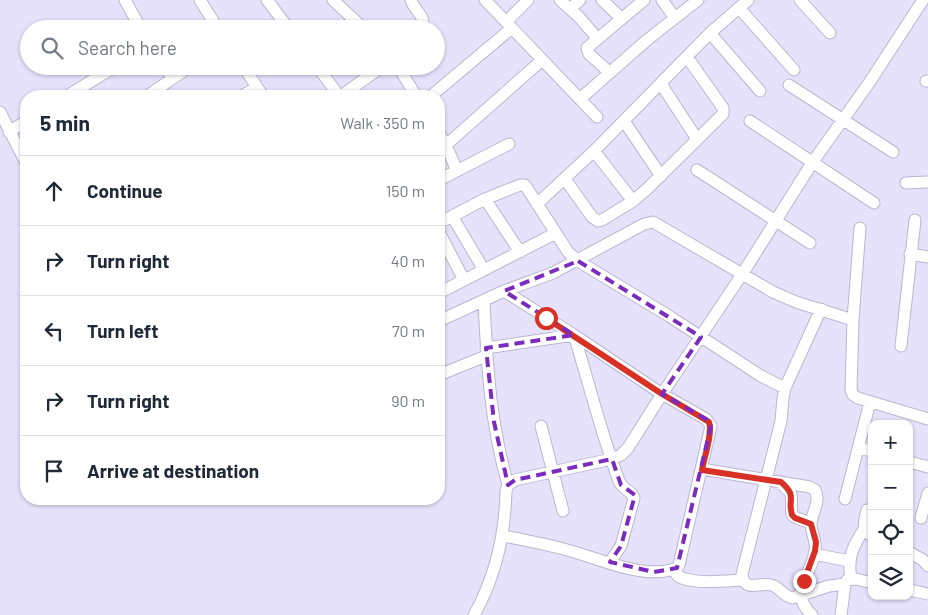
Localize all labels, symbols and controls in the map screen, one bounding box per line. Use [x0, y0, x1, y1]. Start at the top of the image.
search box [20, 20, 445, 75]
icon: search [38, 34, 66, 62]
text: Search here [78, 36, 177, 59]
text: 5 min [40, 110, 90, 135]
text: Walk · 350 m [340, 113, 425, 132]
icon: ahead [40, 177, 68, 205]
text: Continue [87, 179, 163, 202]
text: 150 m [386, 181, 425, 200]
icon: right [40, 247, 68, 275]
text: Turn right [87, 249, 169, 272]
text: 40 m [391, 251, 425, 270]
route start [535, 307, 558, 330]
icon: left [40, 317, 68, 345]
text: Turn left [87, 319, 158, 342]
text: 70 m [392, 321, 425, 340]
icon: right [40, 387, 68, 415]
text: Turn right [87, 389, 169, 412]
text: 90 m [391, 391, 425, 410]
map controls [868, 420, 913, 600]
button: + [868, 420, 913, 465]
icon: arrive [40, 457, 68, 485]
text: Arrive at destination [87, 459, 259, 482]
button: − [868, 465, 913, 510]
button: locate [868, 510, 913, 555]
button: layers [868, 555, 913, 600]
route end [793, 570, 816, 593]

